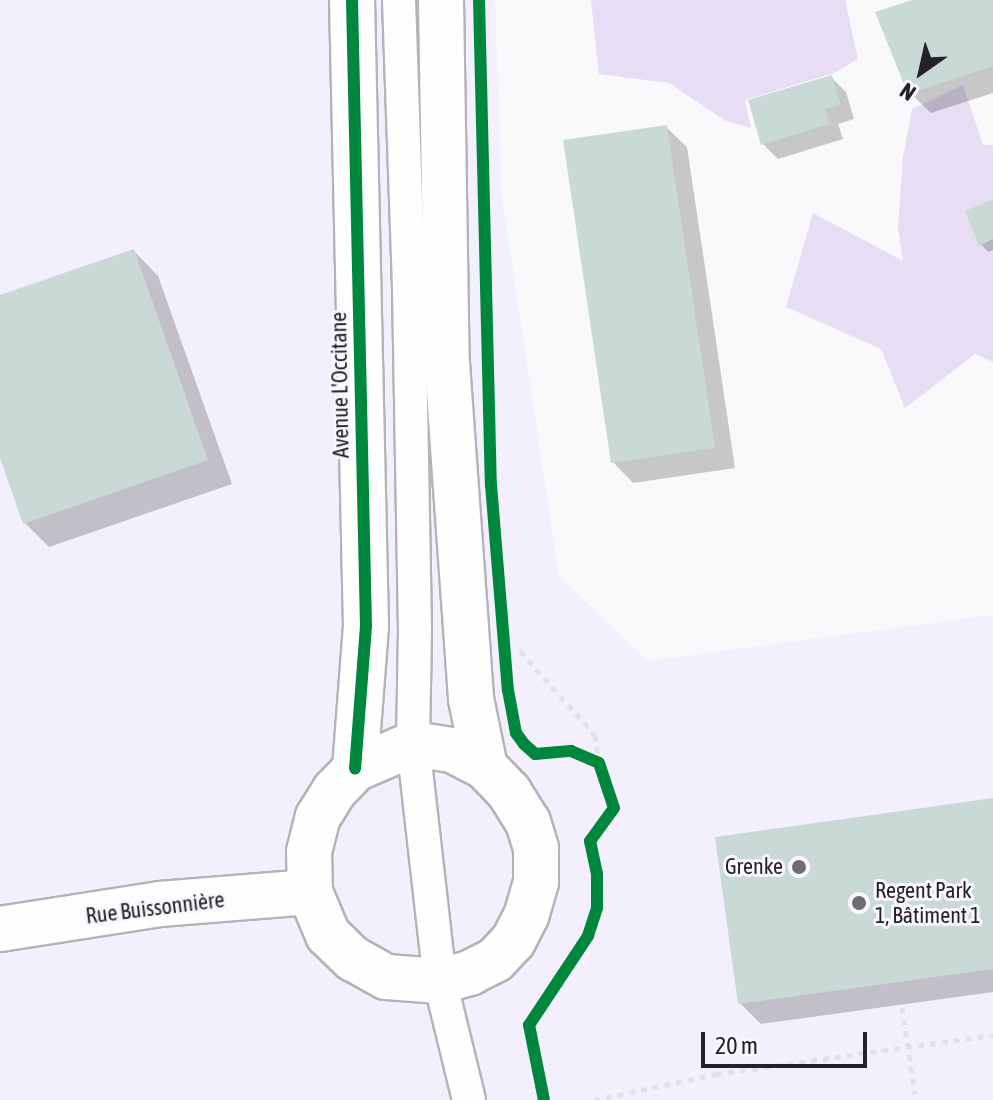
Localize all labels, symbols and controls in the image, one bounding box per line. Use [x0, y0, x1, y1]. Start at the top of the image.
north arrow [881, 32, 961, 112]
text: N [895, 77, 920, 106]
street label: Avenue L'Occitane [326, 312, 354, 458]
place label: Grenke [725, 854, 783, 880]
marker: Grenke [790, 858, 808, 876]
place label: Regent Park 1, Bâtiment 1 [875, 877, 981, 928]
street label: Rue Buissonnière [84, 886, 226, 930]
marker: Regent Park 1, Bâtiment 1 [850, 894, 868, 912]
scale bar [705, 1016, 871, 1066]
text: 20 m [715, 1032, 758, 1059]

